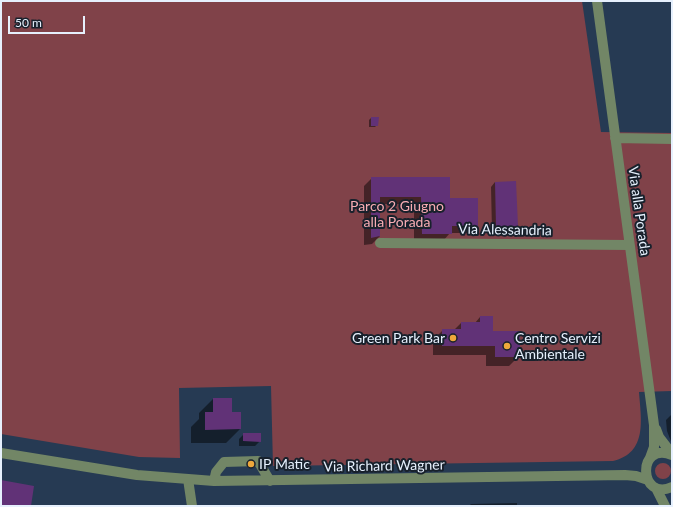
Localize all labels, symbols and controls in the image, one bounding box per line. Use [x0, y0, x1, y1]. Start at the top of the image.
scale bar [10, 8, 87, 34]
text: 50 m [15, 15, 42, 30]
street label: Via alla Porada [624, 165, 654, 257]
park label: Parco 2 Giugno alla Porada [350, 198, 444, 230]
street label: Via Alessandria [458, 221, 552, 239]
place label: Green Park Bar [352, 330, 445, 346]
place label: Centro Servizi Ambientale [515, 330, 601, 362]
marker: Green Park Bar [448, 333, 458, 343]
marker: Centro Servizi Ambientale [502, 341, 512, 351]
place label: IP Matic [259, 456, 310, 472]
street label: Via Richard Wagner [323, 457, 445, 475]
marker: IP Matic [246, 459, 256, 469]

